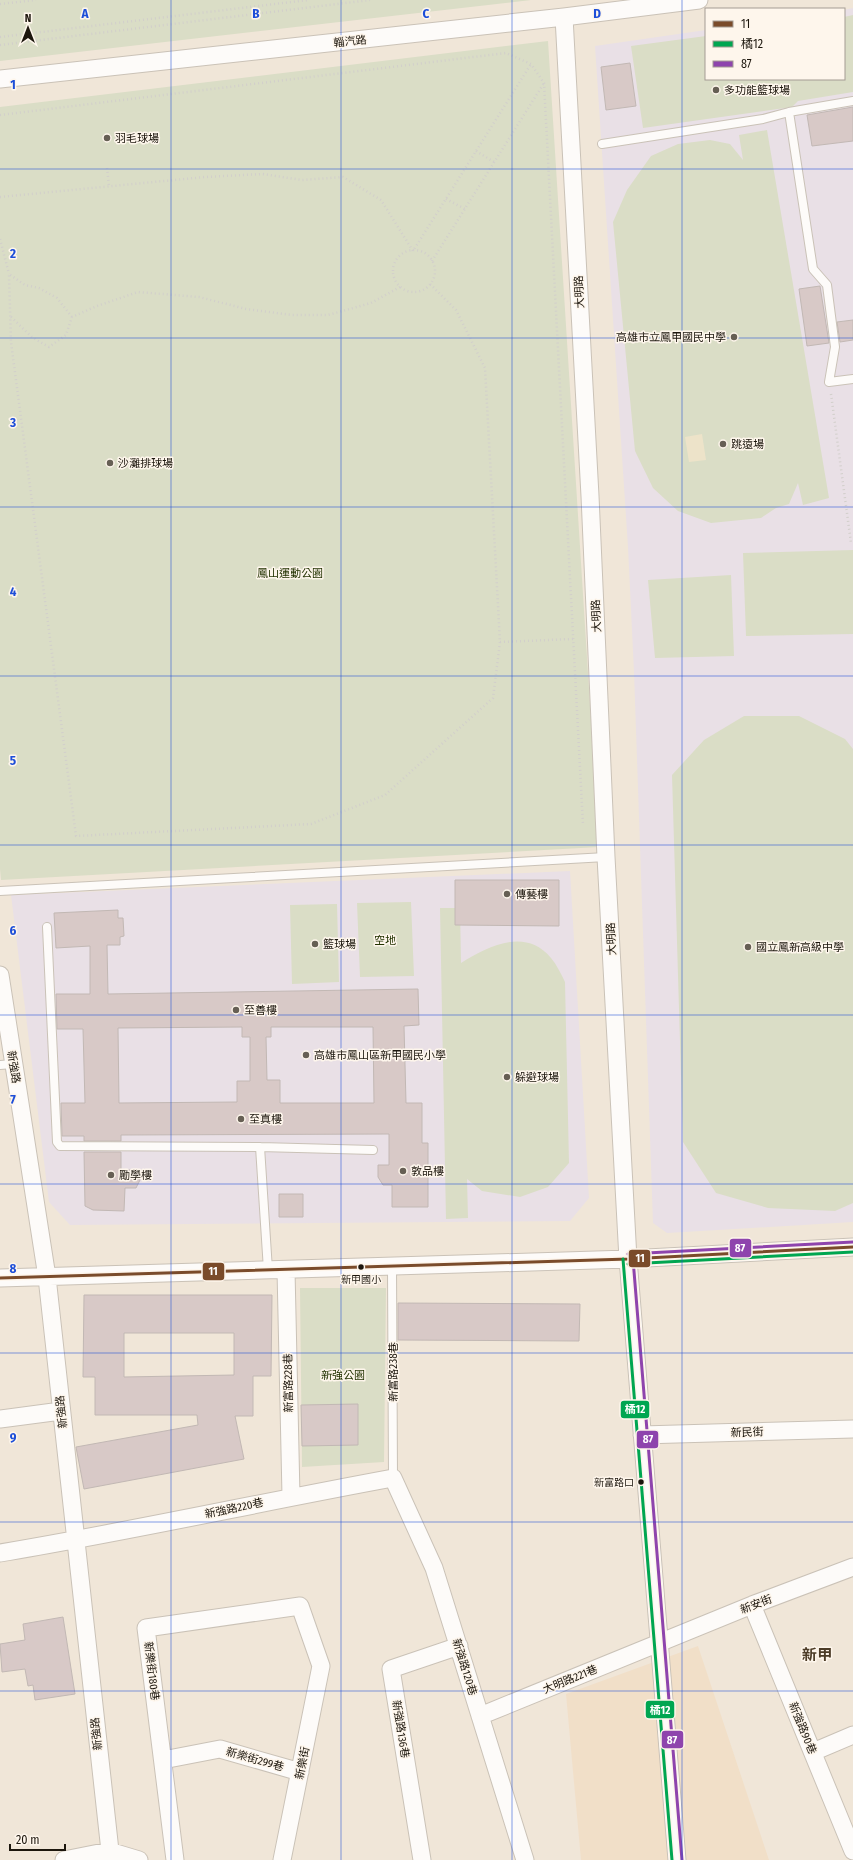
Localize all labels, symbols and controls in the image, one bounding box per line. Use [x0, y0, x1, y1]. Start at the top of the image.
text: A [80, 6, 89, 21]
text: B [252, 6, 260, 21]
text: C [423, 6, 430, 21]
text: D [593, 6, 601, 21]
north arrow [8, 8, 48, 48]
legend [705, 8, 845, 80]
text: N [25, 12, 31, 25]
text: 11 [741, 17, 750, 31]
street label: 輜汽路 [333, 33, 367, 50]
text: 橘12 [741, 37, 763, 51]
text: 87 [741, 57, 752, 71]
text: 1 [10, 77, 16, 92]
place label: 多功能籃球場 [724, 84, 790, 97]
marker: 多功能籃球場 [711, 85, 721, 95]
place label: 羽毛球場 [115, 132, 159, 145]
marker: 羽毛球場 [102, 133, 112, 143]
text: 2 [9, 246, 16, 261]
street label: 大明路 [572, 275, 587, 309]
place label: 高雄市立鳳甲國民中學 [616, 331, 726, 344]
marker: 高雄市立鳳甲國民中學 [729, 332, 739, 342]
text: 3 [9, 415, 16, 430]
place label: 跳遠場 [731, 438, 764, 451]
marker: 跳遠場 [718, 439, 728, 449]
place label: 沙灘排球場 [118, 457, 173, 470]
marker: 沙灘排球場 [105, 458, 115, 468]
park label: 鳳山運動公園 [257, 567, 323, 580]
text: 4 [10, 584, 17, 599]
street label: 大明路 [589, 599, 604, 633]
text: 5 [10, 753, 16, 768]
place label: 傳藝樓 [515, 888, 548, 901]
marker: 傳藝樓 [502, 889, 512, 899]
street label: 大明路 [604, 922, 619, 956]
text: 6 [10, 923, 17, 938]
park label: 空地 [374, 934, 396, 947]
place label: 籃球場 [323, 938, 356, 951]
marker: 籃球場 [310, 939, 320, 949]
place label: 國立鳳新高級中學 [756, 941, 844, 954]
marker: 國立鳳新高級中學 [743, 942, 753, 952]
place label: 至善樓 [244, 1004, 277, 1017]
marker: 至善樓 [231, 1005, 241, 1015]
place label: 高雄市鳳山區新甲國民小學 [314, 1049, 446, 1062]
street label: 新強路 [5, 1050, 23, 1084]
marker: 高雄市鳳山區新甲國民小學 [301, 1050, 311, 1060]
place label: 躲避球場 [515, 1071, 559, 1084]
marker: 躲避球場 [502, 1072, 512, 1082]
text: 7 [10, 1092, 16, 1107]
place label: 至真樓 [249, 1113, 282, 1126]
marker: 至真樓 [236, 1114, 246, 1124]
place label: 敦品樓 [411, 1165, 444, 1178]
marker: 敦品樓 [398, 1166, 408, 1176]
place label: 勵學樓 [119, 1169, 152, 1182]
marker: 勵學樓 [106, 1170, 116, 1180]
line badge: 87 [729, 1238, 752, 1258]
text: 87 [735, 1242, 745, 1255]
line badge: 11 [628, 1249, 651, 1268]
text: 11 [635, 1252, 645, 1265]
text: 8 [10, 1261, 17, 1276]
line badge: 11 [202, 1262, 225, 1281]
marker: 新甲國小 [356, 1262, 366, 1272]
text: 11 [208, 1265, 218, 1278]
place label: 新甲國小 [341, 1274, 381, 1286]
street label: 新富路238巷 [387, 1342, 400, 1402]
street label: 新富路228巷 [281, 1353, 296, 1413]
park label: 新強公園 [321, 1369, 365, 1382]
street label: 新強路 [53, 1395, 70, 1429]
line badge: 橘12 [620, 1400, 650, 1419]
text: 橘12 [625, 1403, 645, 1416]
street label: 新民街 [730, 1425, 764, 1440]
text: 9 [10, 1430, 17, 1445]
line badge: 87 [636, 1430, 659, 1449]
text: 87 [643, 1433, 653, 1446]
place label: 新富路口 [594, 1477, 634, 1489]
marker: 新富路口 [636, 1477, 646, 1487]
street label: 新強路220巷 [204, 1496, 265, 1521]
street label: 新安街 [738, 1592, 774, 1616]
street label: 新強路120巷 [450, 1637, 479, 1697]
street label: 新樂街180巷 [141, 1641, 162, 1701]
district label: 新甲 [802, 1646, 832, 1664]
street label: 大明路221巷 [541, 1663, 599, 1696]
street label: 新強路136巷 [389, 1699, 412, 1759]
line badge: 橘12 [645, 1700, 675, 1719]
street label: 新強路90巷 [786, 1700, 819, 1756]
text: 橘12 [650, 1704, 670, 1717]
street label: 新強路 [88, 1717, 105, 1751]
line badge: 87 [661, 1730, 684, 1749]
text: 87 [667, 1734, 677, 1747]
street label: 新樂街299巷 [224, 1745, 285, 1774]
street label: 新樂街 [293, 1746, 312, 1781]
scale bar [10, 1826, 65, 1852]
text: 20 m [16, 1833, 40, 1847]

